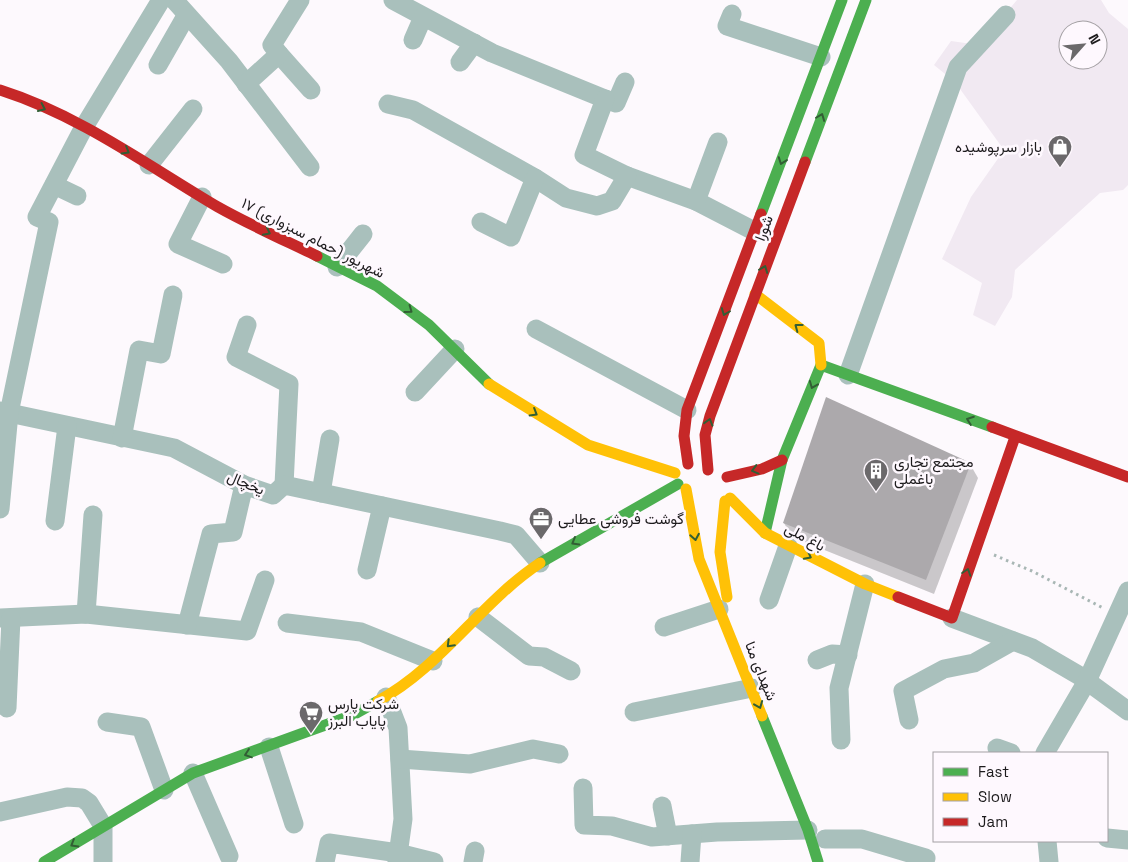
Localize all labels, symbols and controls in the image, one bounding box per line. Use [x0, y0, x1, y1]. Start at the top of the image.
north arrow [1058, 20, 1108, 70]
text: N [1084, 31, 1105, 47]
one-way arrow [37, 101, 46, 111]
one-way arrow [815, 113, 825, 122]
shop icon: بازار سرپوشیده [1047, 134, 1073, 168]
place label: بازار سرپوشیده [955, 137, 1042, 157]
one-way arrow [121, 145, 130, 155]
one-way arrow [778, 156, 788, 164]
street label: ۱۷ شهریور (حمام سبزواری) [238, 193, 388, 283]
street label: شورا [750, 212, 777, 243]
one-way arrow [262, 226, 271, 236]
one-way arrow [758, 266, 768, 274]
one-way arrow [403, 304, 413, 313]
one-way arrow [721, 308, 731, 316]
one-way arrow [794, 324, 804, 333]
one-way arrow [808, 380, 819, 389]
one-way arrow [528, 407, 537, 416]
one-way arrow [966, 416, 974, 426]
one-way arrow [703, 418, 713, 427]
place label: مجتمع تجاری باغملی [894, 452, 974, 489]
building icon: مجتمع تجاری باغملی [863, 458, 889, 492]
one-way arrow [751, 465, 759, 475]
street label: یخچال [224, 466, 268, 500]
office icon: گوشت فروشی عطایی [528, 506, 554, 540]
place label: گوشت فروشی عطایی [558, 509, 684, 529]
street label: باغ ملی [781, 518, 829, 557]
one-way arrow [689, 533, 699, 542]
one-way arrow [572, 536, 581, 546]
one-way arrow [803, 550, 812, 560]
one-way arrow [961, 568, 971, 576]
one-way arrow [447, 638, 456, 647]
street label: شهدای منا [740, 638, 782, 704]
place label: شرکت پارس پایاب البرز [327, 694, 399, 731]
supermarket icon: شرکت پارس پایاب البرز [298, 700, 324, 734]
one-way arrow [752, 700, 763, 709]
one-way arrow [244, 748, 253, 758]
legend [933, 752, 1108, 842]
text: Fast [978, 762, 1009, 781]
text: Slow [978, 787, 1012, 806]
text: Jam [978, 812, 1008, 831]
one-way arrow [70, 838, 79, 848]

